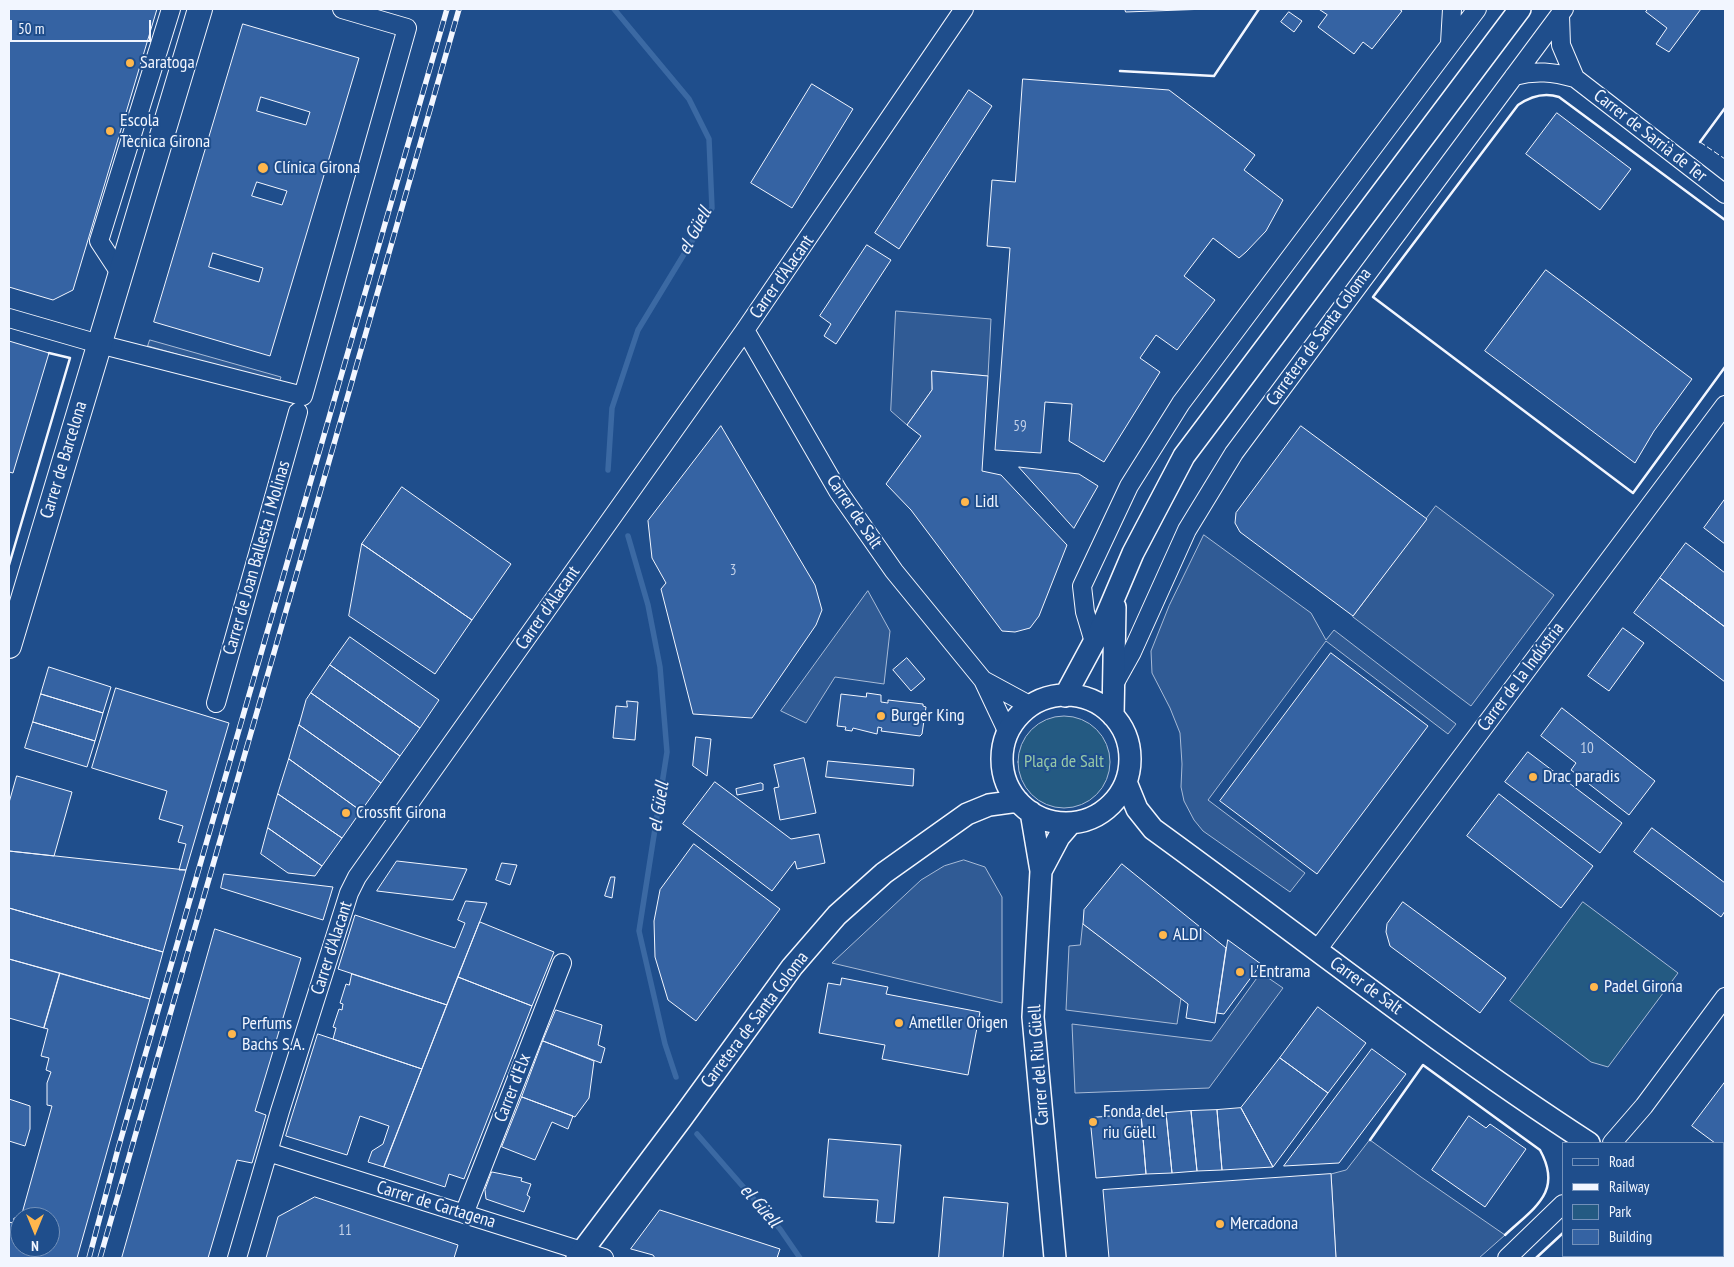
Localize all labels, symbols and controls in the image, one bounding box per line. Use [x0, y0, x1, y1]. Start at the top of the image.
scale bar [12, 10, 154, 42]
text: 50 m [18, 19, 44, 38]
place label: Saratoga [140, 52, 195, 74]
marker: Saratoga [124, 57, 136, 69]
street label: Carrer de Sarrià de Ter [1589, 85, 1711, 187]
place label: Escola Tècnica Girona [120, 110, 210, 152]
marker: Escola Tècnica Girona [104, 125, 116, 137]
place label: Clínica Girona [274, 157, 360, 179]
marker: Clínica Girona [256, 161, 270, 175]
water label: el Güell [673, 203, 717, 259]
street label: Carrer d'Alacant [745, 231, 819, 323]
street label: Carretera de Santa Coloma [1262, 264, 1376, 410]
street label: Carrer de Barcelona [36, 399, 92, 521]
house number: 59 [1013, 418, 1027, 436]
street label: Carrer de Joan Ballesta i Molinas [219, 458, 295, 658]
street label: Carrer de Salt [821, 471, 887, 553]
place label: Lidl [975, 491, 998, 513]
marker: Lidl [959, 496, 971, 508]
street label: Carrer d'Alacant [511, 562, 585, 654]
house number: 3 [730, 562, 736, 580]
street label: Carrer de la Indústria [1473, 618, 1569, 736]
place label: Burger King [891, 705, 965, 727]
marker: Burger King [875, 710, 887, 722]
house number: 10 [1580, 740, 1594, 758]
park label: Plaça de Salt [1024, 751, 1104, 773]
place label: Drac paradis [1543, 766, 1620, 788]
marker: Drac paradis [1527, 771, 1539, 783]
water label: el Güell [644, 780, 674, 834]
place label: Crossfit Girona [356, 802, 446, 824]
marker: Crossfit Girona [340, 807, 352, 819]
street label: Carrer d'Alacant [307, 899, 357, 997]
place label: ALDI [1173, 924, 1203, 946]
marker: ALDI [1157, 929, 1169, 941]
street label: Carretera de Santa Coloma [697, 948, 813, 1092]
street label: Carrer de Salt [1326, 952, 1406, 1020]
place label: L'Entrama [1250, 961, 1311, 983]
marker: L'Entrama [1234, 966, 1246, 978]
place label: Padel Girona [1604, 976, 1683, 998]
marker: Padel Girona [1588, 981, 1600, 993]
street label: Carrer del Riu Güell [1024, 1004, 1054, 1126]
place label: Ametller Origen [909, 1012, 1008, 1034]
place label: Perfums Bachs S.A. [242, 1013, 305, 1056]
marker: Ametller Origen [893, 1017, 905, 1029]
marker: Perfums Bachs S.A. [226, 1028, 238, 1040]
street label: Carrer d'Elx [490, 1051, 536, 1125]
place label: Fonda del riu Güell [1103, 1101, 1164, 1144]
marker: Fonda del riu Güell [1087, 1116, 1099, 1128]
legend [1562, 1142, 1724, 1257]
text: Road [1609, 1152, 1635, 1171]
street label: Carrer de Cartagena [374, 1177, 498, 1233]
text: Railway [1609, 1177, 1649, 1196]
water label: el Güell [735, 1179, 785, 1233]
text: Park [1609, 1202, 1631, 1221]
north arrow [10, 1207, 60, 1257]
place label: Mercadona [1230, 1213, 1298, 1235]
marker: Mercadona [1214, 1218, 1226, 1230]
house number: 11 [338, 1222, 352, 1240]
text: Building [1609, 1227, 1652, 1246]
text: N [31, 1237, 39, 1255]

